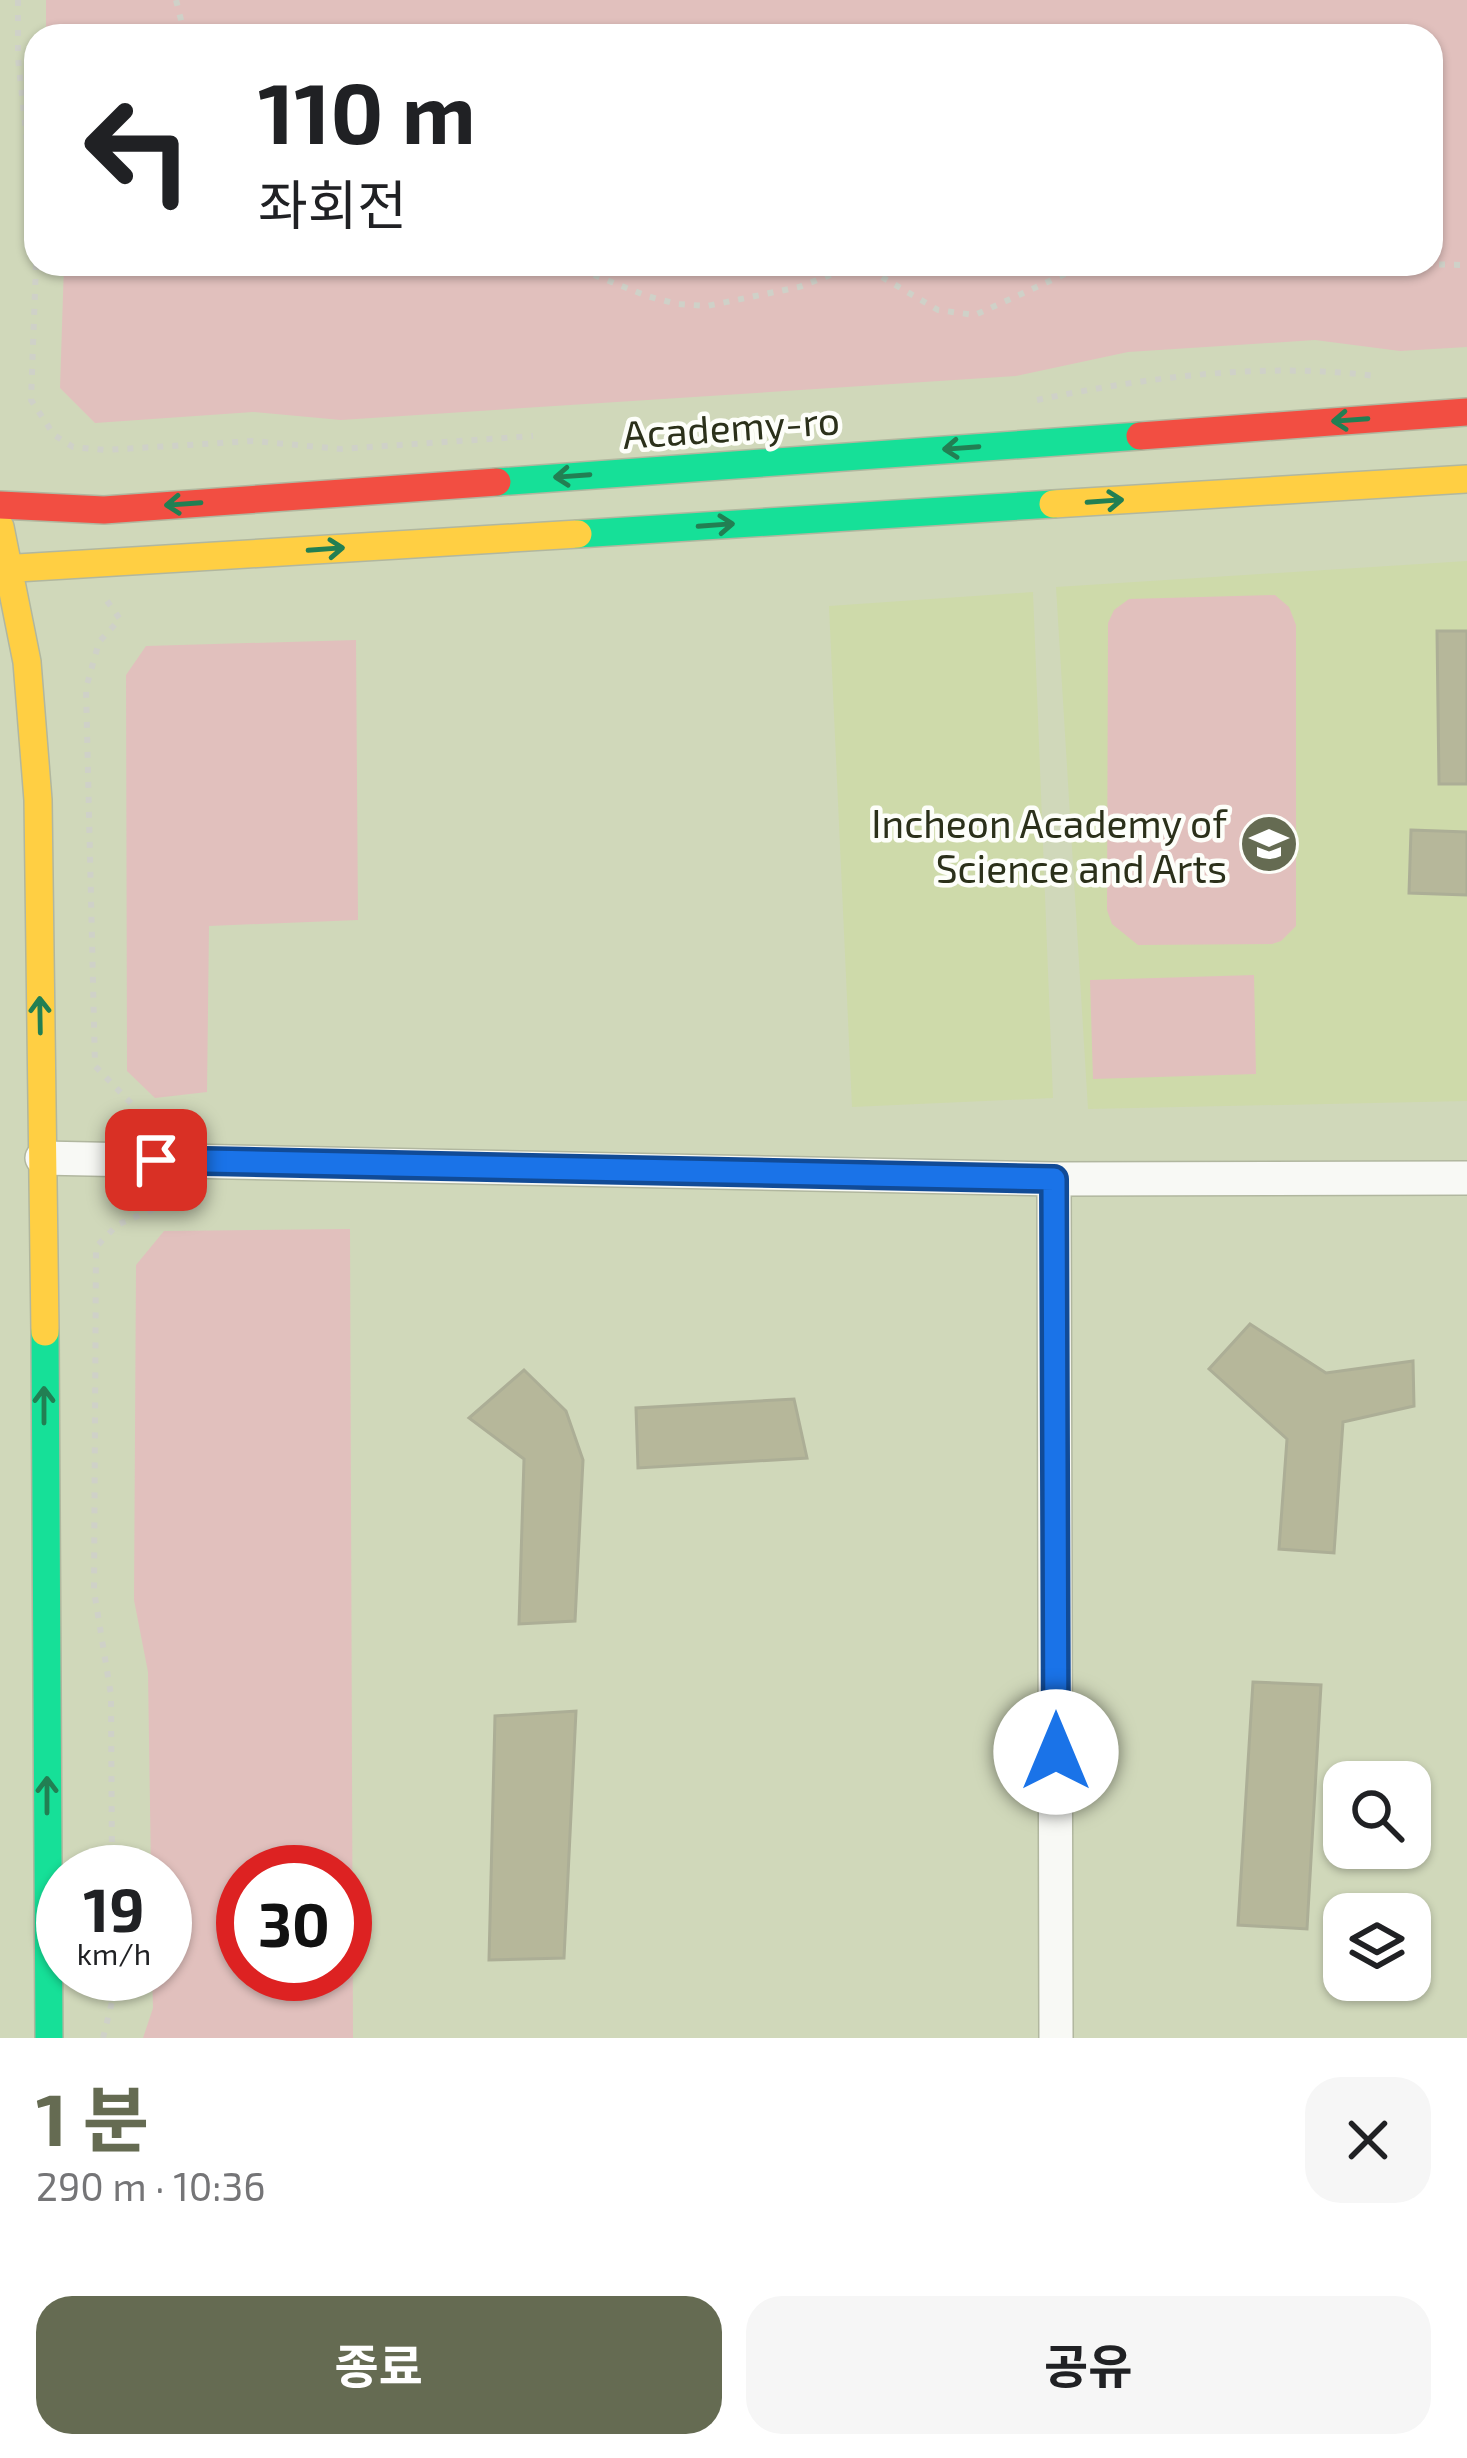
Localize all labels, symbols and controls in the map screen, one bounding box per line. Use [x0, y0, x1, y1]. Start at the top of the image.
text: 110 m [258, 60, 476, 161]
icon: left [60, 72, 216, 228]
text: 좌회전 [258, 171, 407, 236]
street label: Academy-ro [621, 395, 841, 457]
one-way arrow [1331, 409, 1370, 432]
one-way arrow [942, 437, 981, 460]
one-way arrow [553, 465, 592, 488]
one-way arrow [1085, 490, 1124, 513]
one-way arrow [164, 492, 203, 515]
one-way arrow [696, 513, 735, 536]
one-way arrow [306, 537, 345, 560]
place label: Incheon Academy of Science and Arts [871, 799, 1228, 891]
school or university icon: Incheon Academy of Science and Arts [1238, 813, 1300, 875]
one-way arrow [28, 996, 51, 1035]
pin [105, 1109, 207, 1211]
icon: arrive [123, 1127, 189, 1193]
one-way arrow [33, 1386, 55, 1425]
position arrow [993, 1689, 1119, 1815]
map controls [1323, 1761, 1431, 2001]
button: search [1323, 1761, 1431, 1869]
one-way arrow [36, 1776, 59, 1815]
speed limit sign: 30 [216, 1845, 372, 2001]
text: 19 [83, 1872, 145, 1944]
button: layers [1323, 1893, 1431, 2001]
text: km/h [77, 1935, 151, 1971]
text: 1 분 [36, 2074, 149, 2160]
button: close [1305, 2077, 1431, 2203]
text: 290 m · 10:36 [36, 2162, 265, 2209]
button: 종료 [36, 2296, 722, 2434]
button: 공유 [746, 2296, 1431, 2434]

